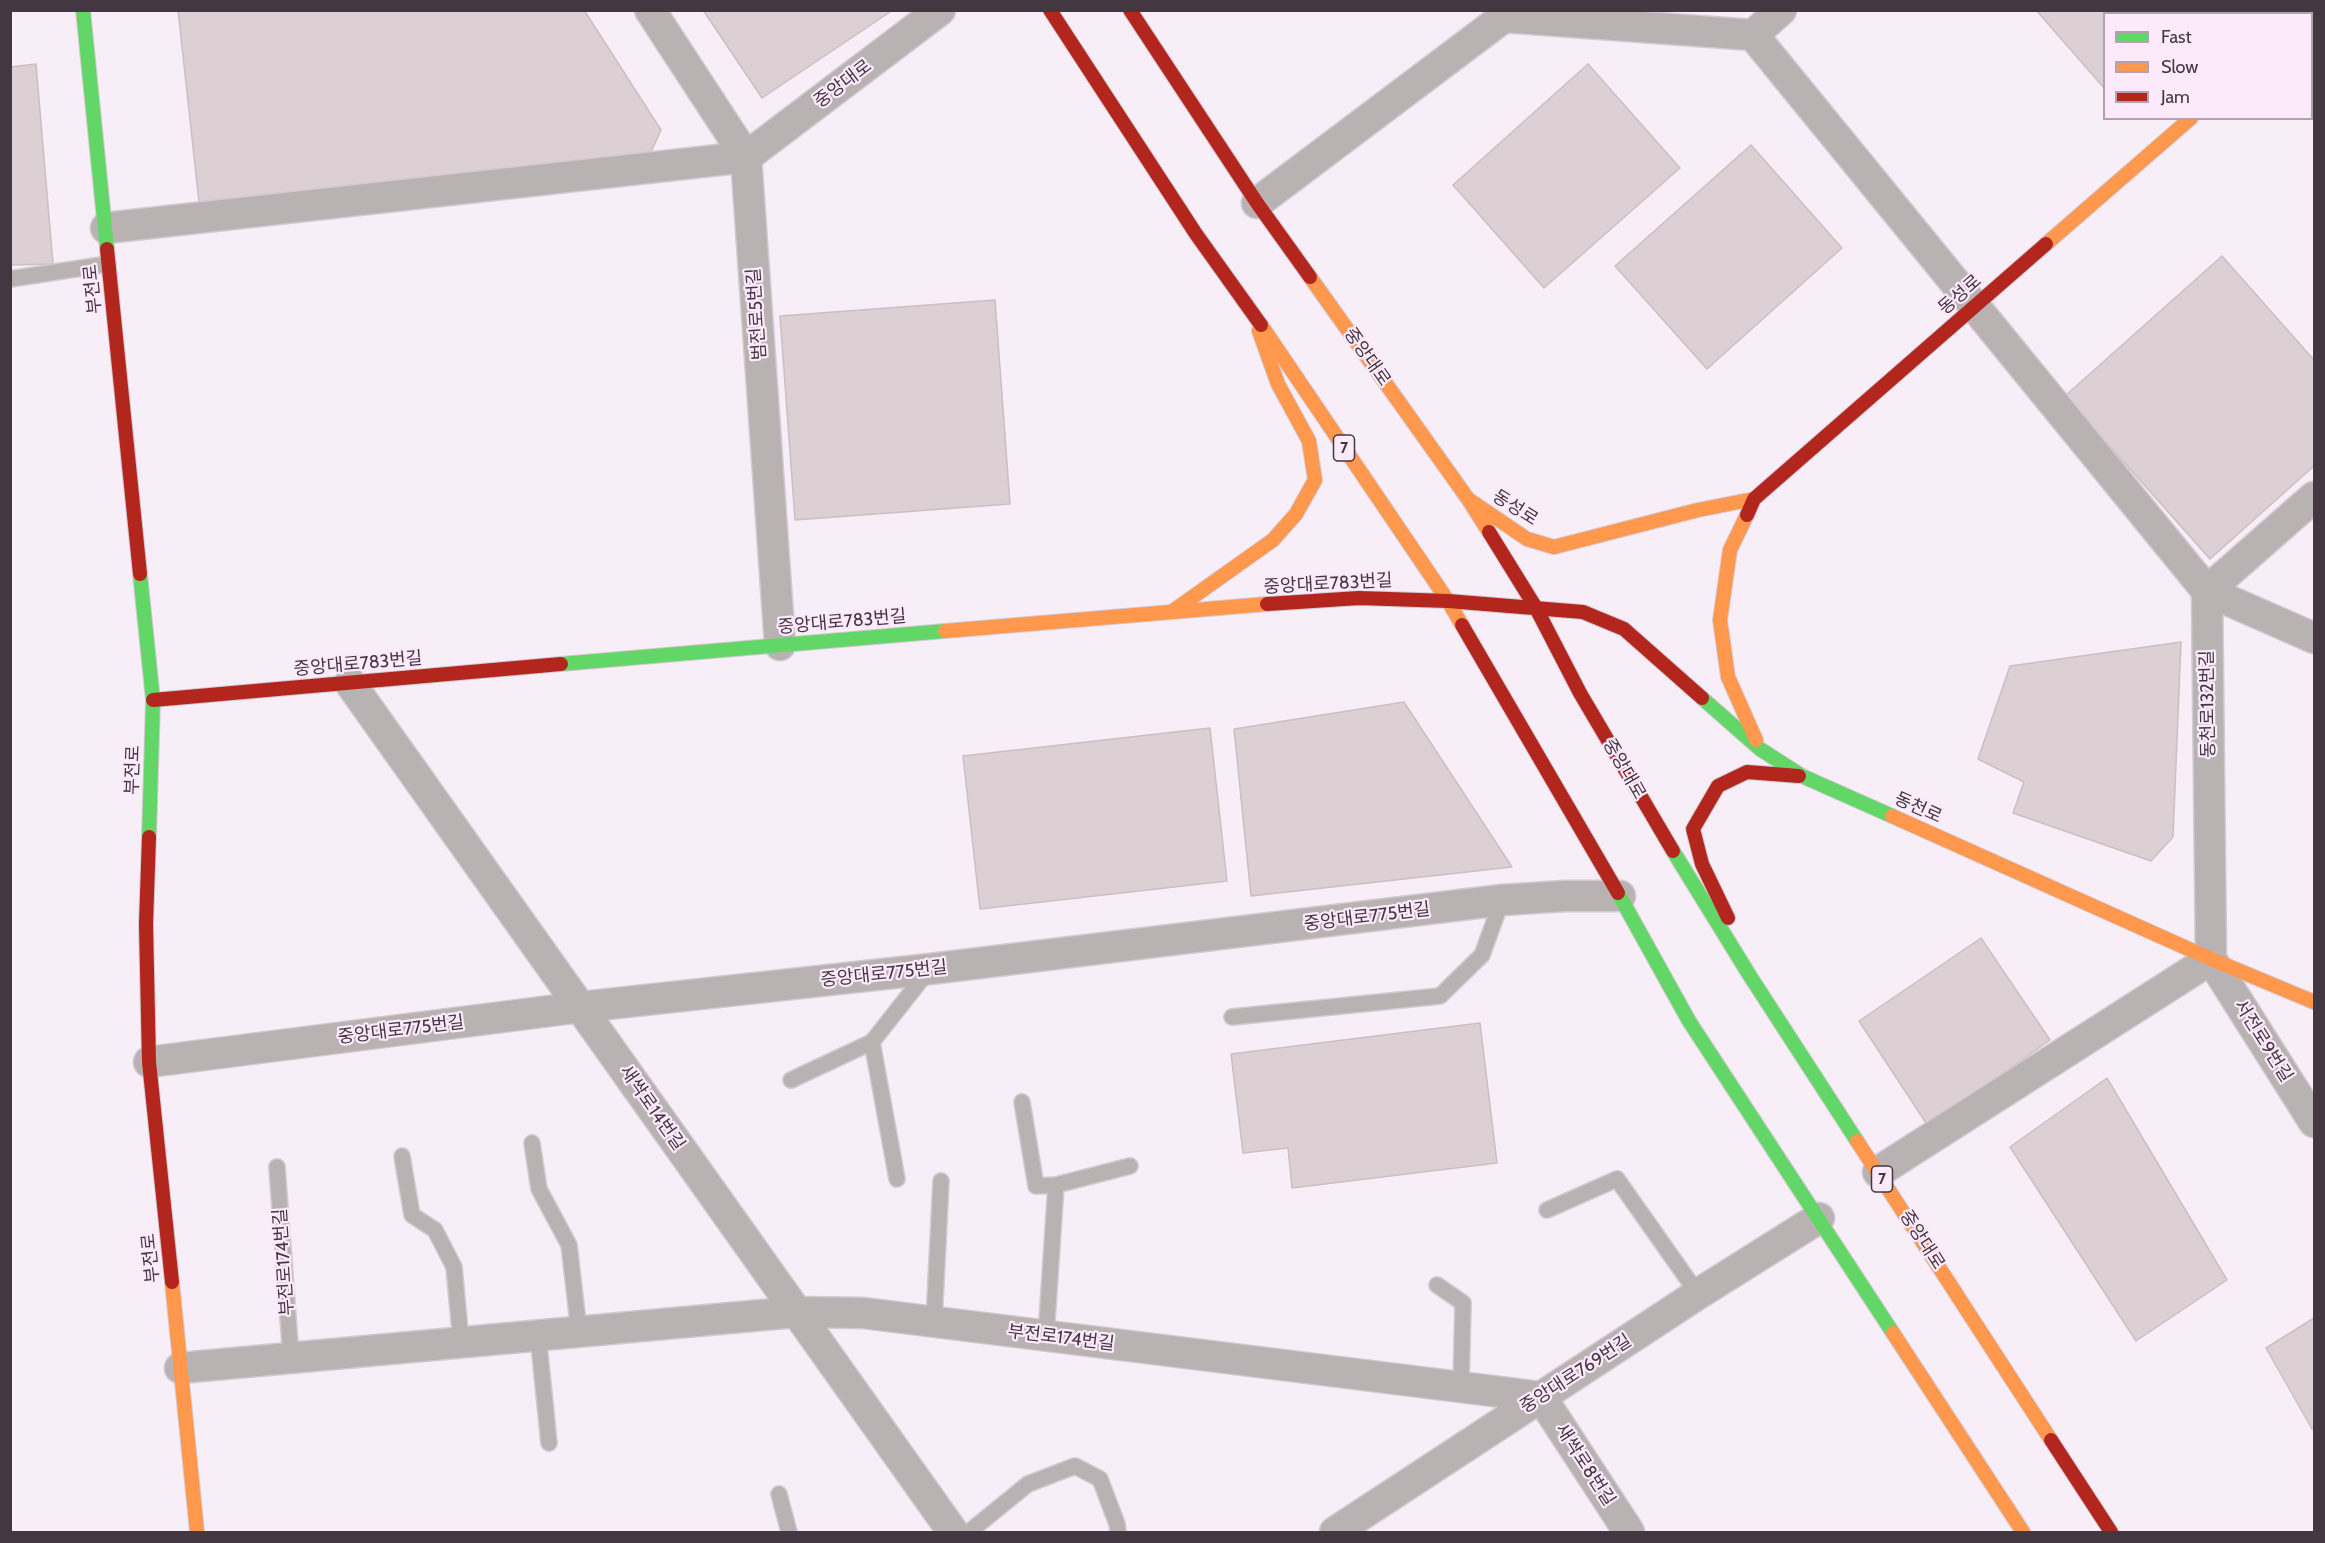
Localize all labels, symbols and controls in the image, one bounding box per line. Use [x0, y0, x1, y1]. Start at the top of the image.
legend [2103, 12, 2313, 120]
text: Fast [2161, 26, 2192, 48]
street label: 중앙대로 [810, 55, 876, 113]
text: Slow [2161, 56, 2198, 78]
text: Jam [2161, 86, 2190, 108]
street label: 부전로 [80, 263, 106, 315]
street label: 범전로5번길 [743, 267, 771, 361]
street label: 동성로 [1934, 271, 1986, 319]
street label: 중앙대로 [1339, 324, 1395, 390]
road number: 7 [1334, 435, 1354, 461]
street label: 동성로 [1488, 486, 1542, 530]
street label: 중앙대로783번길 [1263, 570, 1393, 598]
street label: 중앙대로783번길 [777, 606, 907, 638]
street label: 중앙대로783번길 [293, 648, 423, 680]
street label: 동천로132번길 [2196, 650, 2220, 758]
street label: 중앙대로 [1598, 735, 1650, 803]
street label: 부전로 [121, 745, 145, 795]
street label: 동천로 [1891, 788, 1945, 828]
street label: 중앙대로775번길 [1303, 899, 1431, 935]
street label: 중앙대로775번길 [820, 957, 948, 991]
street label: 서전로9번길 [2229, 996, 2297, 1086]
street label: 중앙대로775번길 [337, 1012, 465, 1048]
street label: 새싹로14번길 [615, 1061, 689, 1155]
road number: 7 [1872, 1166, 1892, 1192]
street label: 중앙대로 [1895, 1206, 1949, 1274]
street label: 부전로174번길 [269, 1208, 299, 1316]
street label: 부전로 [138, 1232, 164, 1284]
street label: 부전로174번길 [1006, 1321, 1116, 1355]
street label: 중앙대로769번길 [1516, 1330, 1636, 1418]
street label: 새싹로8번길 [1550, 1420, 1620, 1510]

